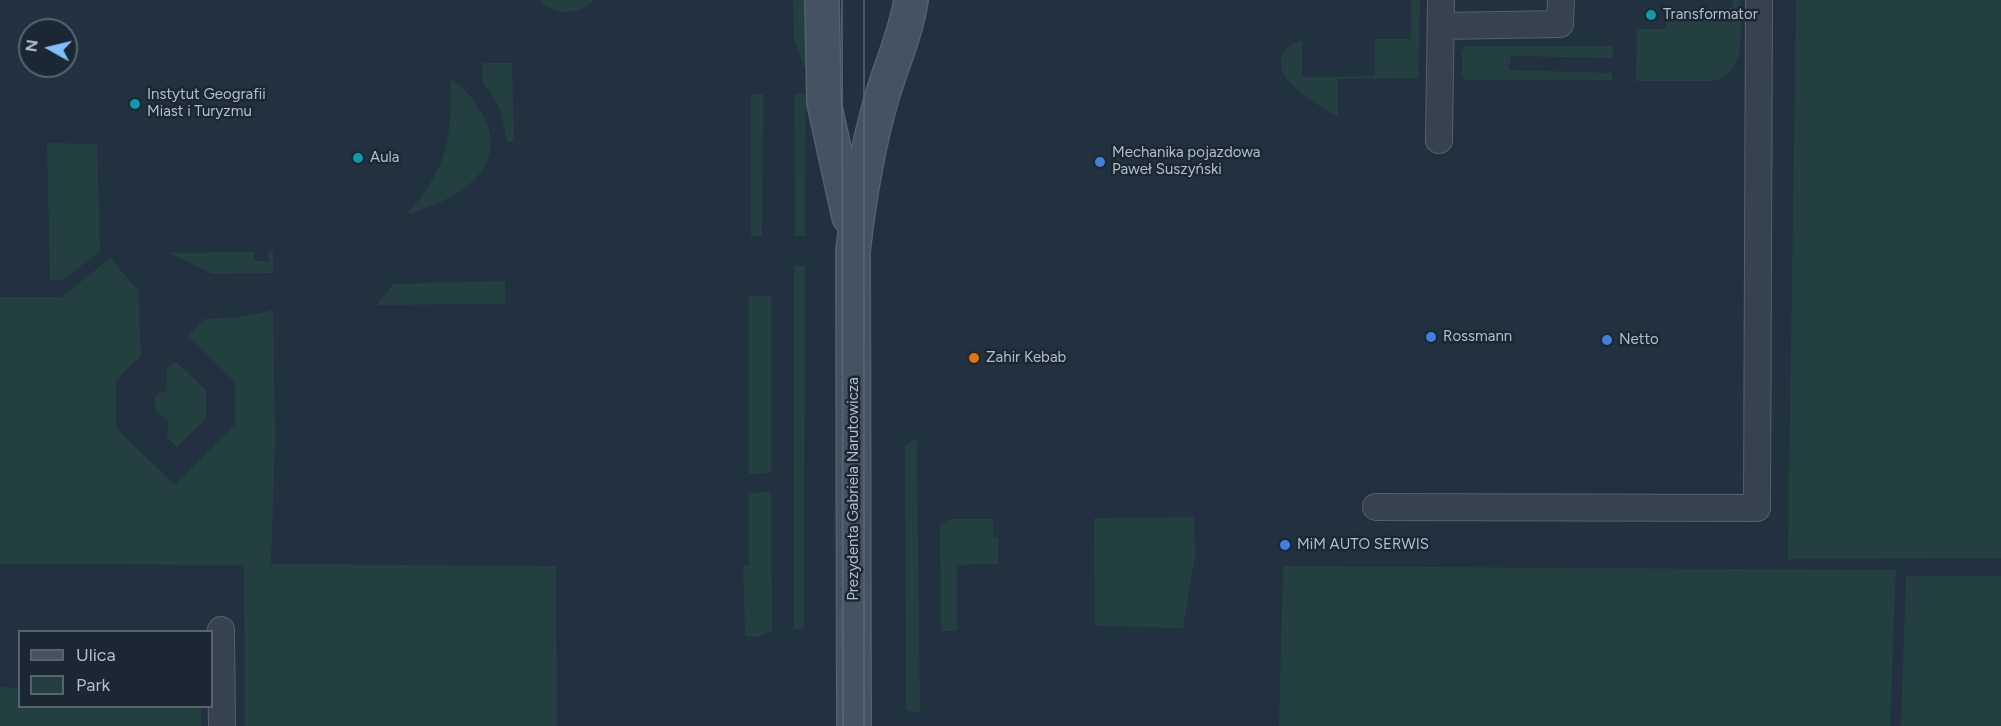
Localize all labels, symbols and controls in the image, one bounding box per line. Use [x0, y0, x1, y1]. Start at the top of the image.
place label: Transformator [1663, 6, 1758, 24]
marker: Transformator [1644, 8, 1658, 22]
north arrow [18, 18, 78, 78]
text: N [21, 38, 42, 53]
place label: Instytut Geografii Miast i Turyzmu [147, 86, 266, 121]
marker: Instytut Geografii Miast i Turyzmu [128, 97, 142, 111]
place label: Mechanika pojazdowa Paweł Suszyński [1112, 144, 1260, 179]
place label: Aula [370, 149, 399, 167]
marker: Aula [351, 151, 365, 165]
marker: Mechanika pojazdowa Paweł Suszyński [1093, 155, 1107, 169]
place label: Rossmann [1443, 328, 1512, 346]
marker: Rossmann [1424, 330, 1438, 344]
place label: Netto [1619, 331, 1659, 349]
marker: Netto [1600, 333, 1614, 347]
place label: Zahir Kebab [986, 349, 1066, 367]
marker: Zahir Kebab [967, 351, 981, 365]
street label: Prezydenta Gabriela Narutowicza [845, 377, 863, 601]
place label: MiM AUTO SERWIS [1297, 536, 1429, 554]
marker: MiM AUTO SERWIS [1278, 538, 1292, 552]
legend [18, 630, 213, 708]
text: Ulica [76, 644, 116, 666]
text: Park [76, 674, 110, 696]

